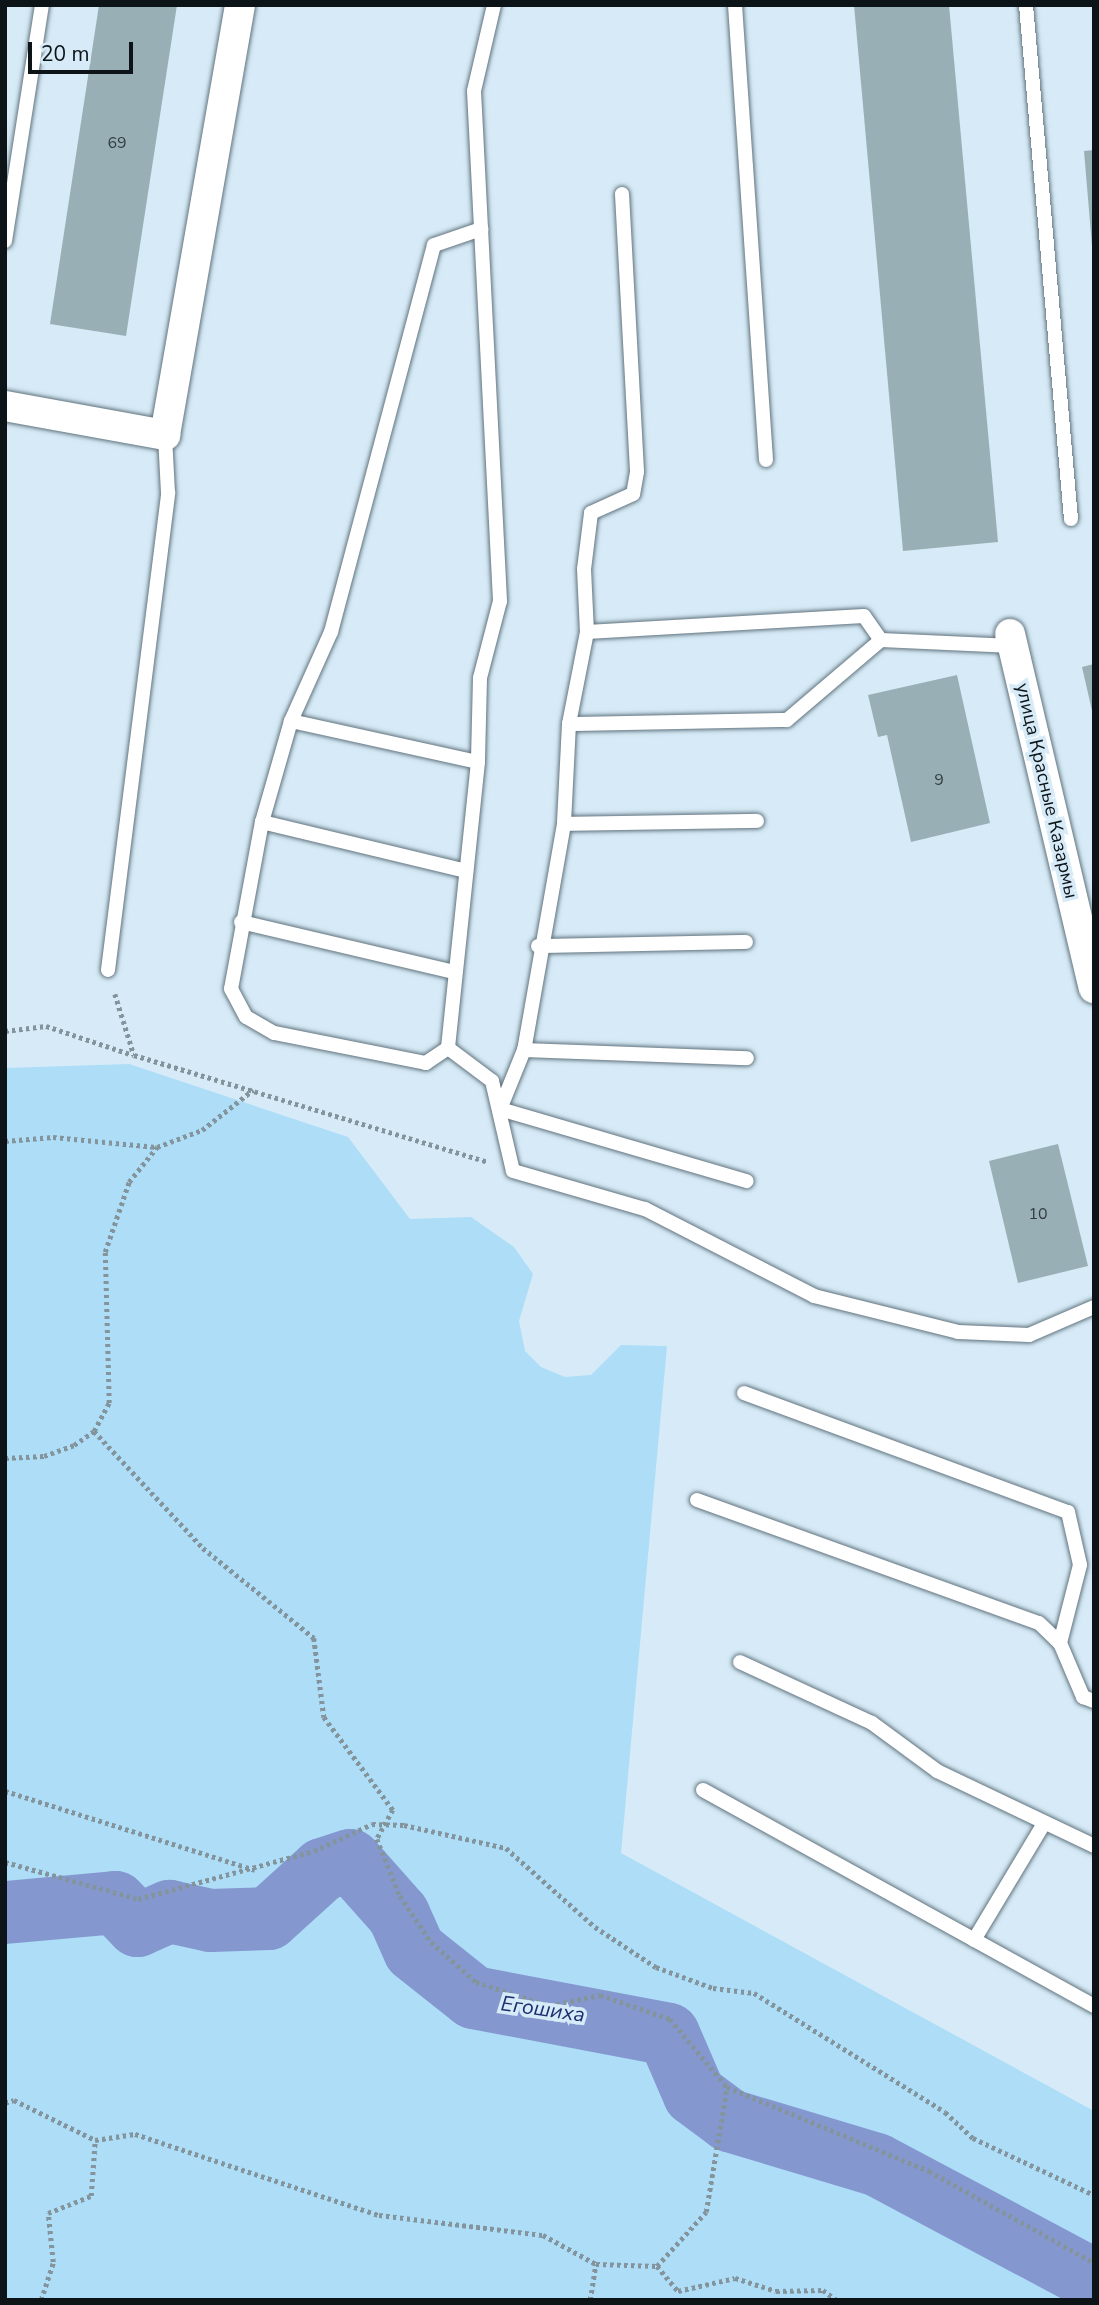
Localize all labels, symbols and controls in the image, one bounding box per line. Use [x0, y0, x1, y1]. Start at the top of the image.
scale bar [32, 28, 136, 72]
text: 20 m [41, 40, 90, 68]
house number: 69 [107, 133, 127, 153]
street label: улица Красные Казармы [1010, 681, 1082, 901]
house number: 9 [934, 770, 944, 790]
house number: 10 [1028, 1204, 1048, 1224]
water label: Егошиха [499, 1991, 587, 2027]

